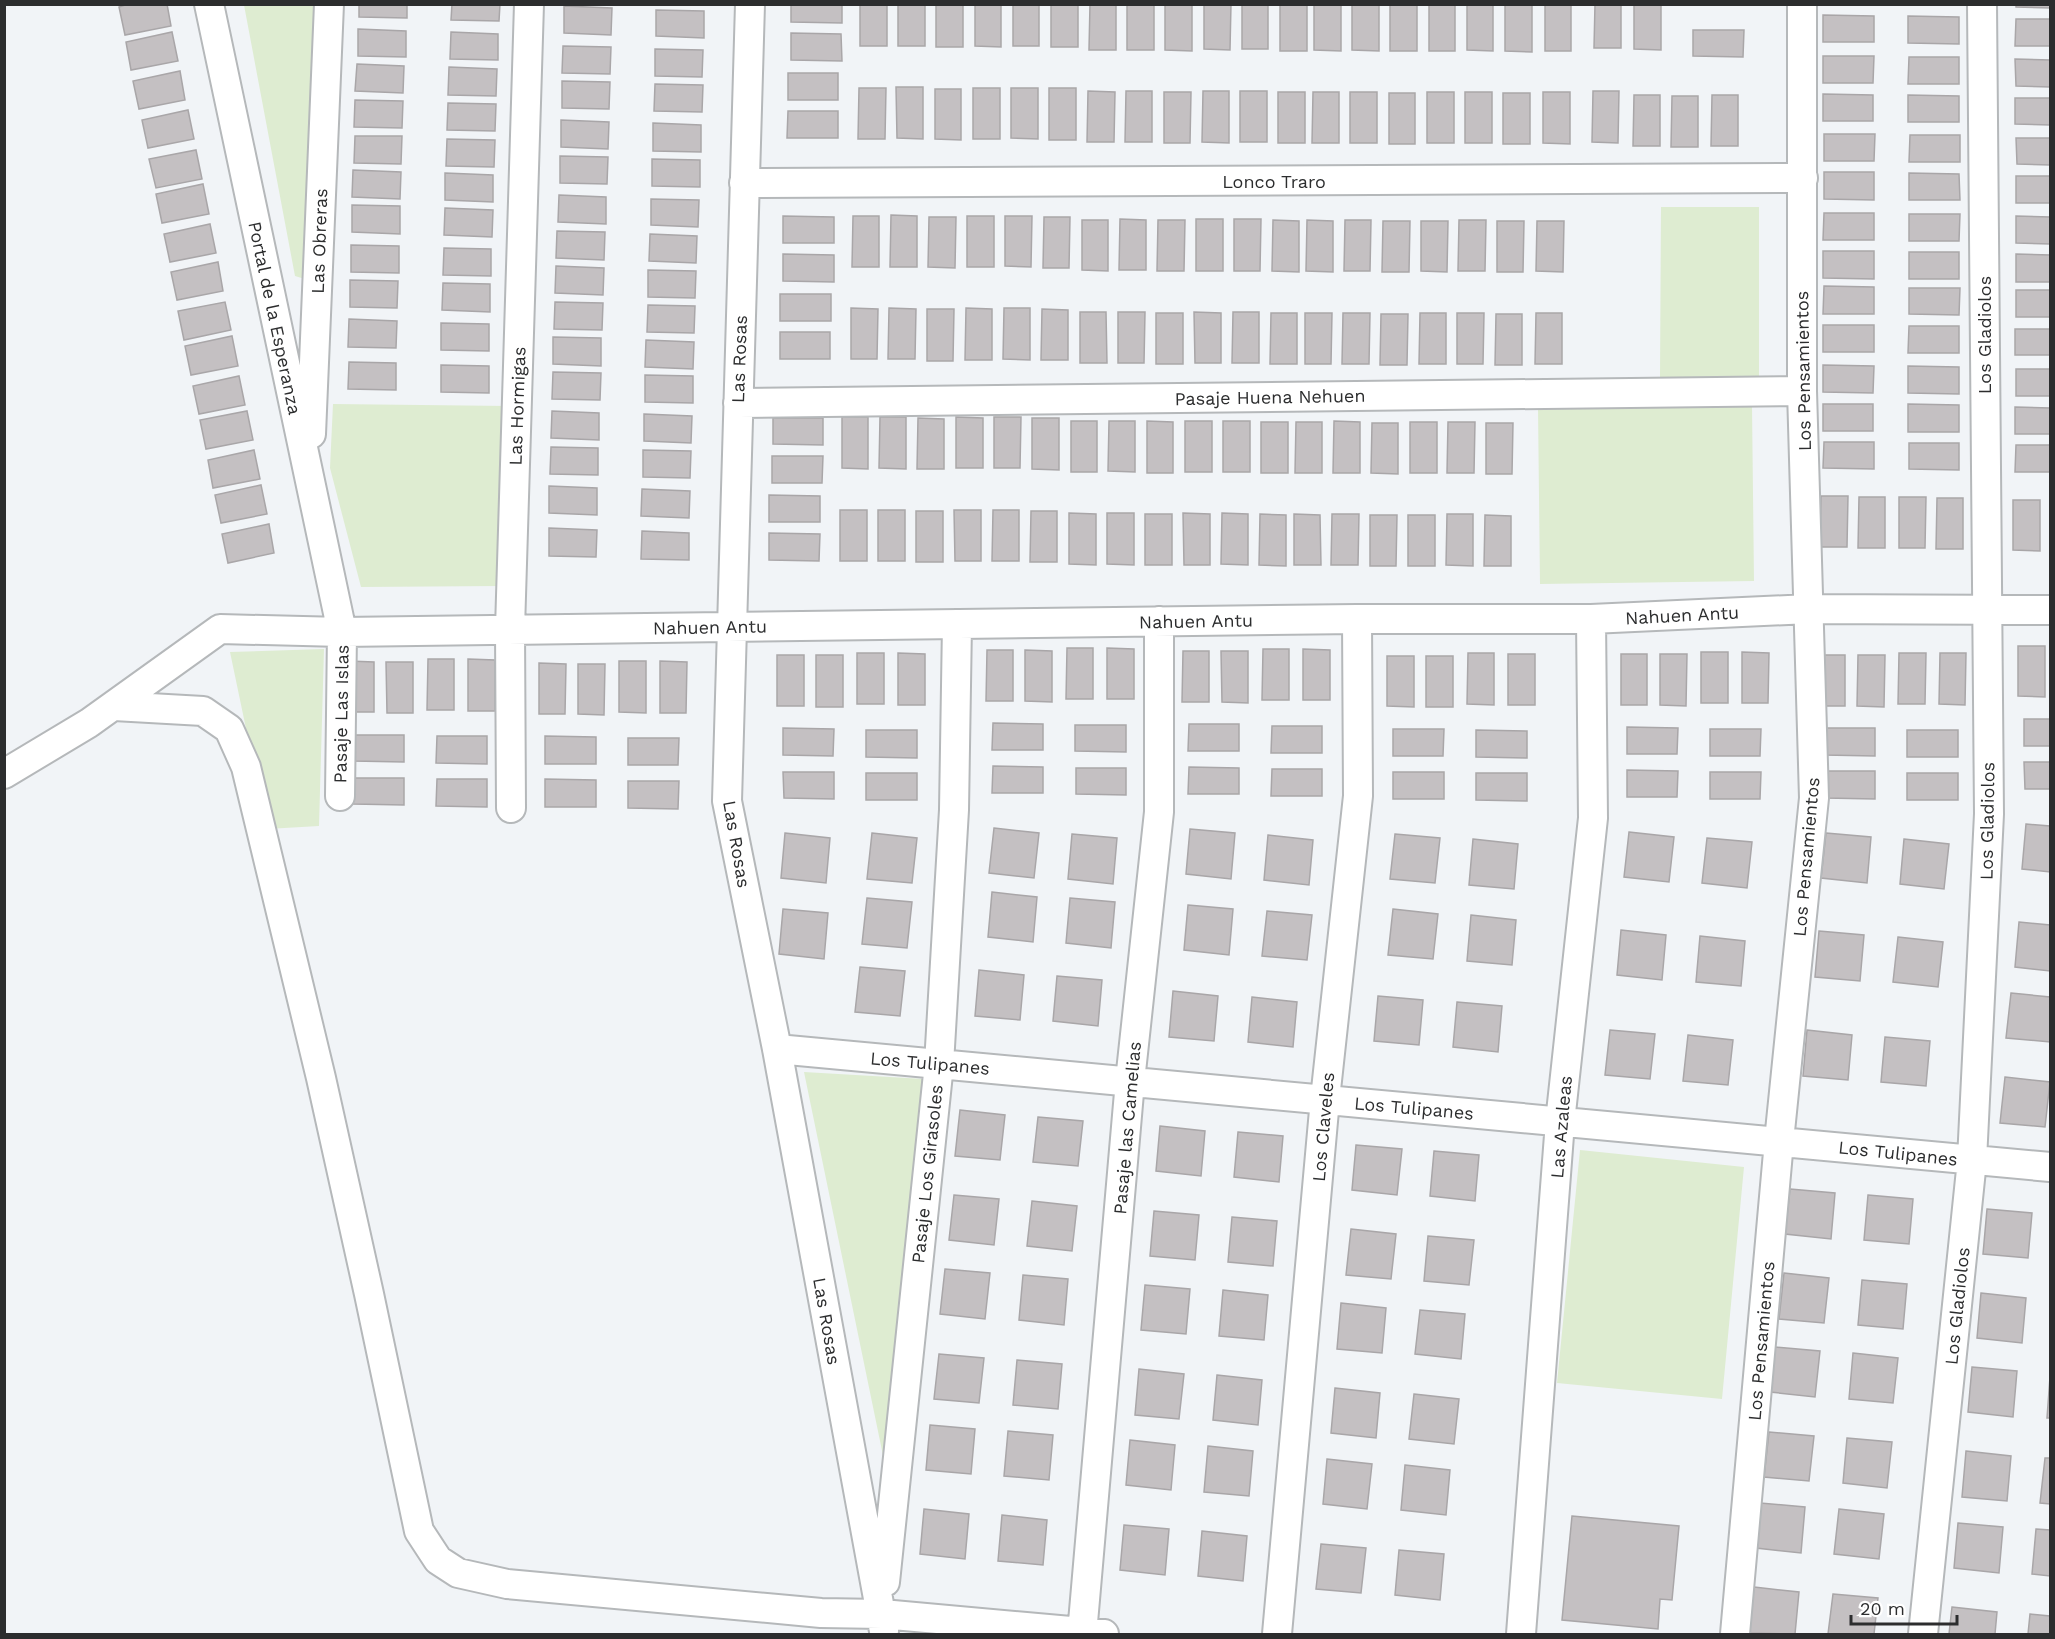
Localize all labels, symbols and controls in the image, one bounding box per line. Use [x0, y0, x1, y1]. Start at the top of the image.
street label: Lonco Traro [1222, 171, 1326, 192]
street label: Las Obreras [307, 188, 331, 294]
street label: Portal de la Esperanza [244, 219, 306, 417]
street label: Los Gladiolos [1974, 276, 1995, 394]
street label: Los Pensamientos [1791, 291, 1815, 451]
street label: Las Rosas [727, 315, 751, 403]
street label: Las Hormigas [504, 346, 530, 466]
street label: Pasaje Huena Nehuen [1174, 385, 1366, 409]
street label: Nahuen Antu [1625, 602, 1739, 628]
street label: Nahuen Antu [1139, 610, 1253, 632]
street label: Nahuen Antu [653, 616, 767, 638]
street label: Pasaje Las Islas [329, 645, 353, 783]
street label: Los Gladiolos [1975, 762, 1999, 880]
street label: Los Pensamientos [1789, 776, 1823, 938]
street label: Las Rosas [719, 799, 755, 889]
street label: Pasaje las Camelias [1109, 1041, 1145, 1215]
street label: Los Tulipanes [869, 1047, 991, 1079]
street label: Los Claveles [1308, 1071, 1338, 1183]
street label: Las Azaleas [1546, 1075, 1576, 1179]
street label: Pasaje Los Girasoles [907, 1083, 947, 1265]
street label: Los Tulipanes [1353, 1092, 1475, 1124]
street label: Los Tulipanes [1837, 1136, 1959, 1170]
street label: Los Gladiolos [1940, 1246, 1974, 1366]
street label: Los Pensamientos [1744, 1260, 1778, 1422]
street label: Las Rosas [809, 1276, 845, 1366]
scale bar [1851, 1588, 1958, 1626]
text: 20 m [1860, 1598, 1905, 1619]

